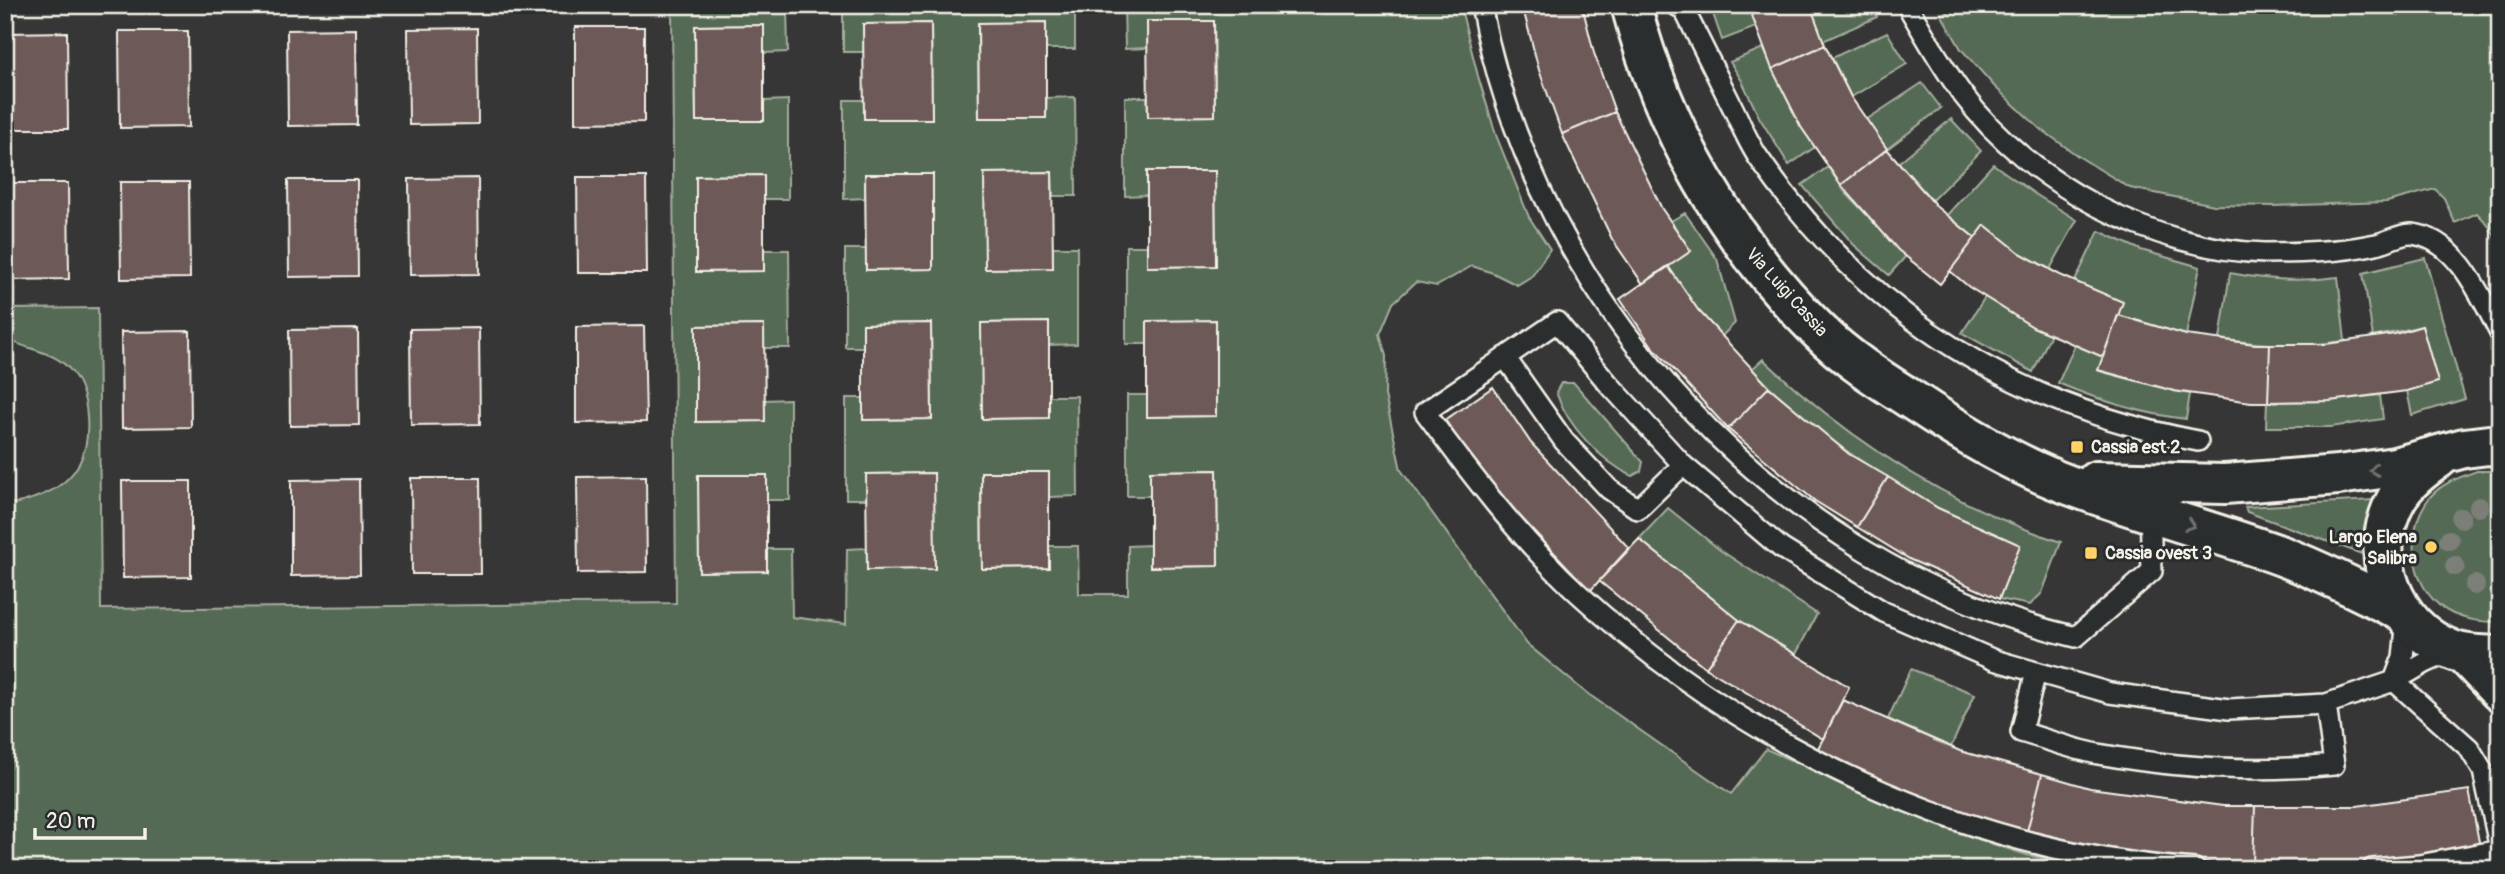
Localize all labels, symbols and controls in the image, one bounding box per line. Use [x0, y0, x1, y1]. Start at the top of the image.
street label: Via Luigi Cassia [1741, 243, 1833, 342]
place label: Cassia est 2 [2091, 436, 2180, 459]
marker: Cassia est 2 [2069, 439, 2085, 455]
one-way arrow [2368, 462, 2380, 477]
one-way arrow [2183, 517, 2195, 531]
place label: Largo Elena Salibra [2329, 526, 2418, 570]
marker: Largo Elena Salibra [2423, 539, 2439, 555]
place label: Cassia ovest 3 [2105, 542, 2212, 565]
marker: Cassia ovest 3 [2083, 545, 2099, 561]
scale bar [35, 797, 145, 841]
text: 20 m [46, 808, 95, 835]

